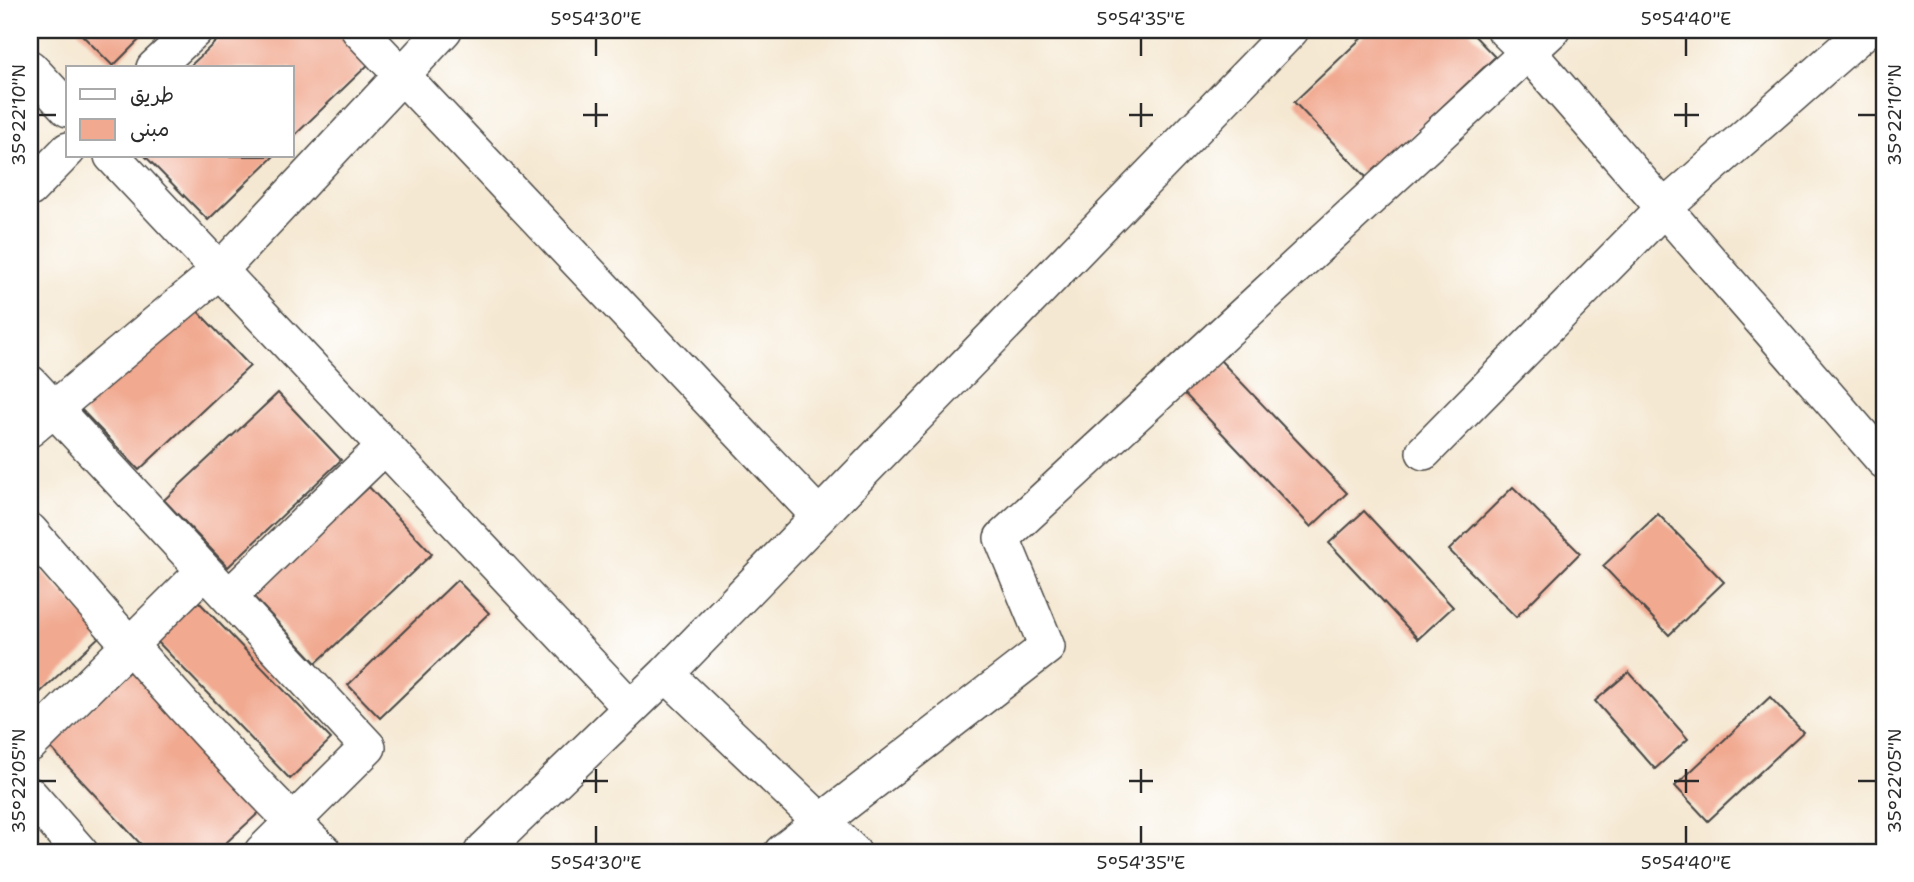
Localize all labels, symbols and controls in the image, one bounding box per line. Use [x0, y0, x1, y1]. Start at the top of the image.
text: 5°54'30"E [551, 7, 641, 31]
text: 5°54'35"E [1097, 7, 1185, 31]
text: 5°54'40"E [1641, 7, 1731, 31]
text: 35°22'10"N [7, 64, 31, 166]
text: 35°22'10"N [1883, 64, 1907, 166]
legend [66, 66, 294, 158]
text: طريق [130, 81, 174, 109]
text: مبنى [130, 115, 169, 143]
text: 35°22'05"N [7, 729, 31, 833]
text: 35°22'05"N [1883, 729, 1907, 833]
text: 5°54'30"E [551, 851, 641, 875]
text: 5°54'35"E [1097, 851, 1185, 875]
text: 5°54'40"E [1641, 851, 1731, 875]

